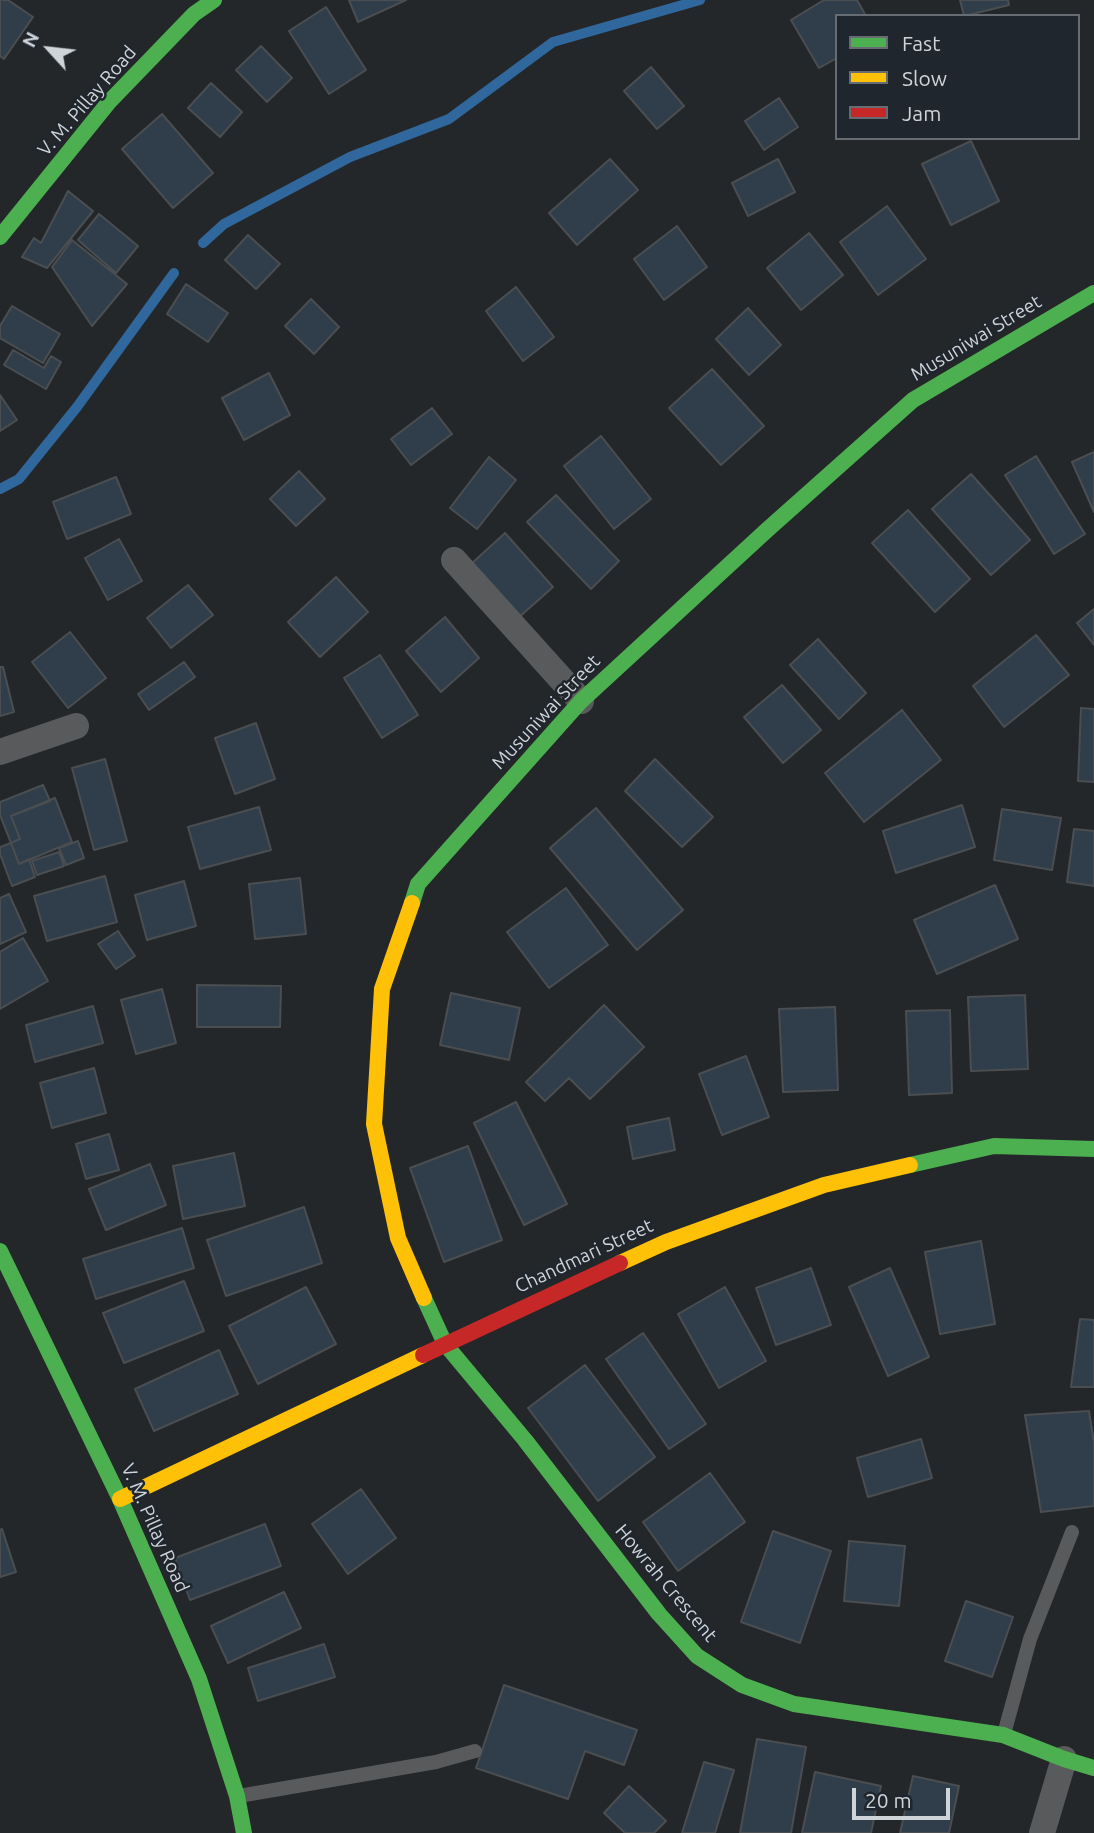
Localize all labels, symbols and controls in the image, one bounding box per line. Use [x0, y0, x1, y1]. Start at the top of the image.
north arrow [14, 14, 84, 84]
legend [835, 14, 1080, 140]
text: N [17, 28, 43, 51]
text: Fast [902, 31, 940, 55]
street label: V. M. Pillay Road [33, 41, 141, 161]
text: Slow [902, 66, 947, 90]
text: Jam [902, 101, 941, 125]
street label: Musuniwai Street [907, 290, 1045, 386]
street label: Musuniwai Street [487, 650, 605, 774]
street label: Chandmari Street [511, 1214, 657, 1298]
street label: V. M. Pillay Road [116, 1460, 194, 1596]
street label: Howrah Crescent [610, 1520, 722, 1646]
scale bar [856, 1773, 954, 1817]
text: 20 m [865, 1788, 912, 1812]

